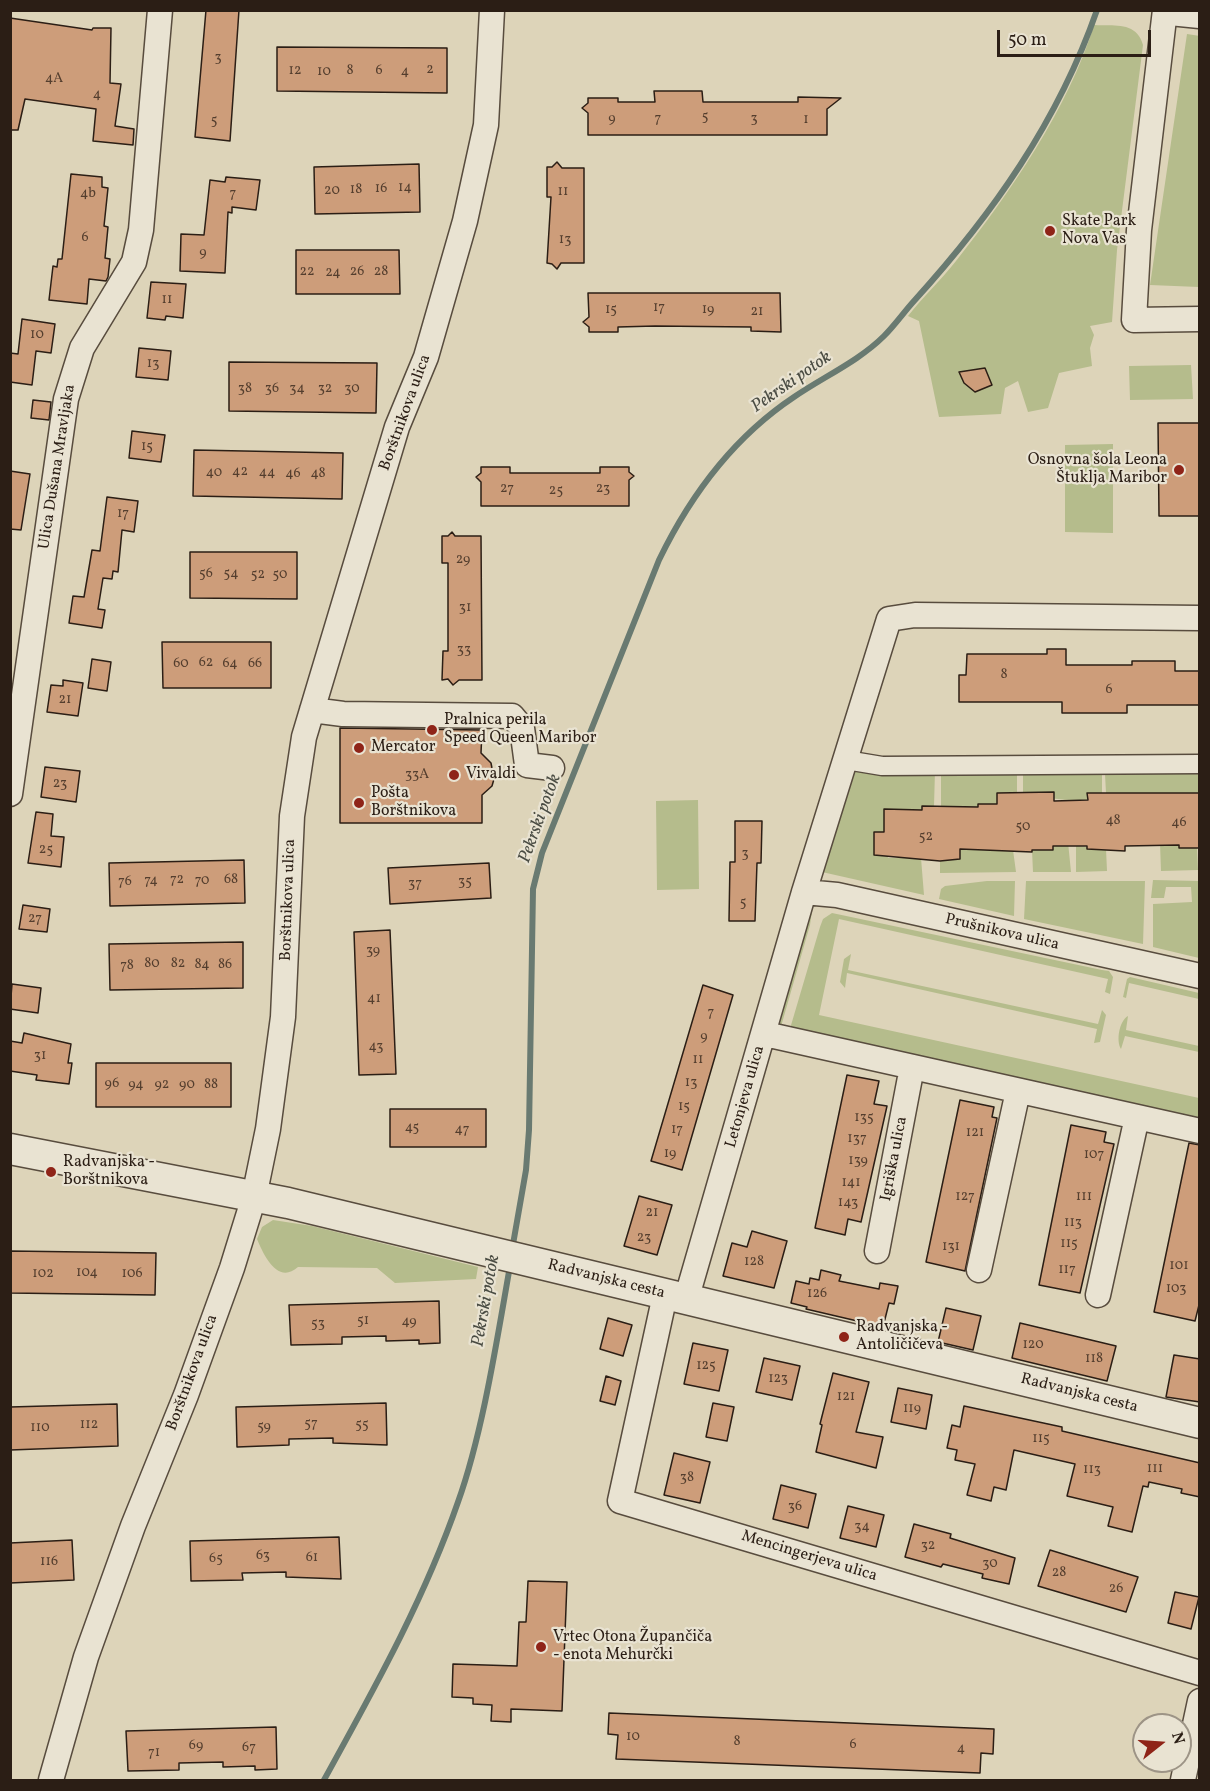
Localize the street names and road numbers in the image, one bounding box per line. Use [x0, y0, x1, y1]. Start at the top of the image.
street label: Borštnikova ulica [376, 352, 436, 474]
street label: Ulica Dušana Mravljaka [35, 383, 81, 551]
street label: Borštnikova ulica [277, 839, 301, 961]
street label: Prušnikova ulica [943, 911, 1061, 955]
street label: Letonjeva ulica [722, 1044, 770, 1150]
street label: Igriška ulica [877, 1115, 913, 1203]
street label: Radvanjska cesta [545, 1256, 667, 1304]
street label: Borštnikova ulica [163, 1312, 223, 1434]
street label: Radvanjska cesta [1018, 1370, 1140, 1418]
street label: Mencingerjeva ulica [739, 1527, 879, 1587]

